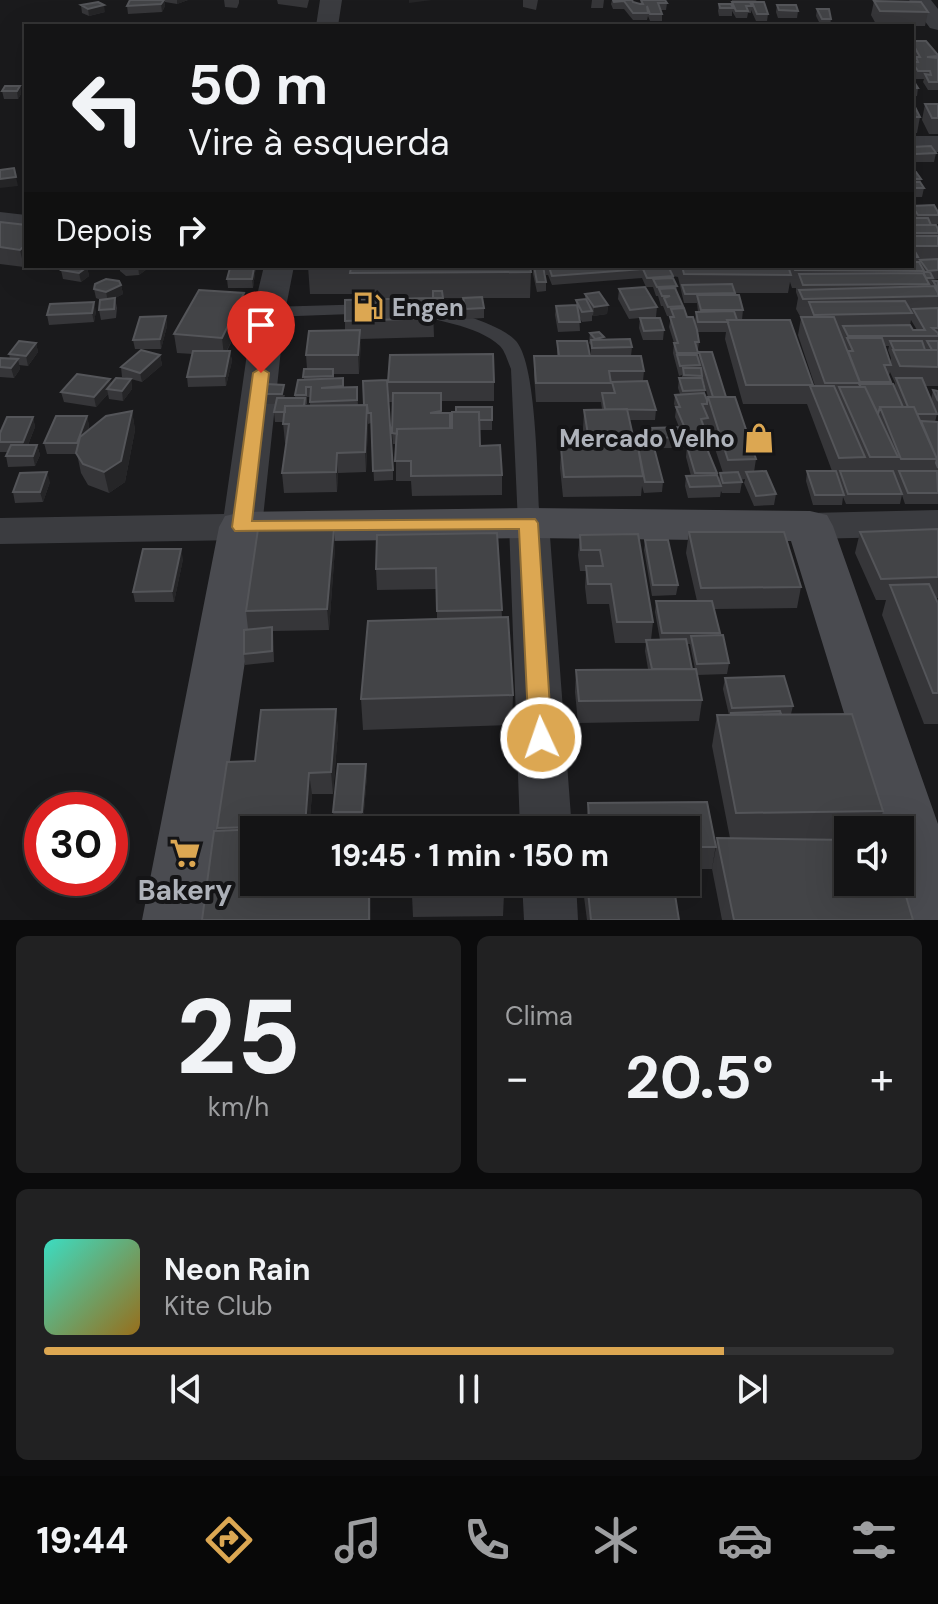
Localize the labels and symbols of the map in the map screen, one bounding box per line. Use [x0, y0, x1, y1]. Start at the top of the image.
fuel station icon: Engen [351, 290, 385, 324]
pin [227, 291, 295, 373]
place label: Engen [392, 292, 464, 323]
shop icon: Mercado Velho [742, 421, 776, 455]
place label: Mercado Velho [559, 423, 735, 454]
position arrow [499, 696, 583, 780]
speed limit sign: 30 [24, 792, 128, 896]
supermarket icon: Bakery [168, 836, 202, 870]
place label: Bakery [138, 872, 232, 909]

